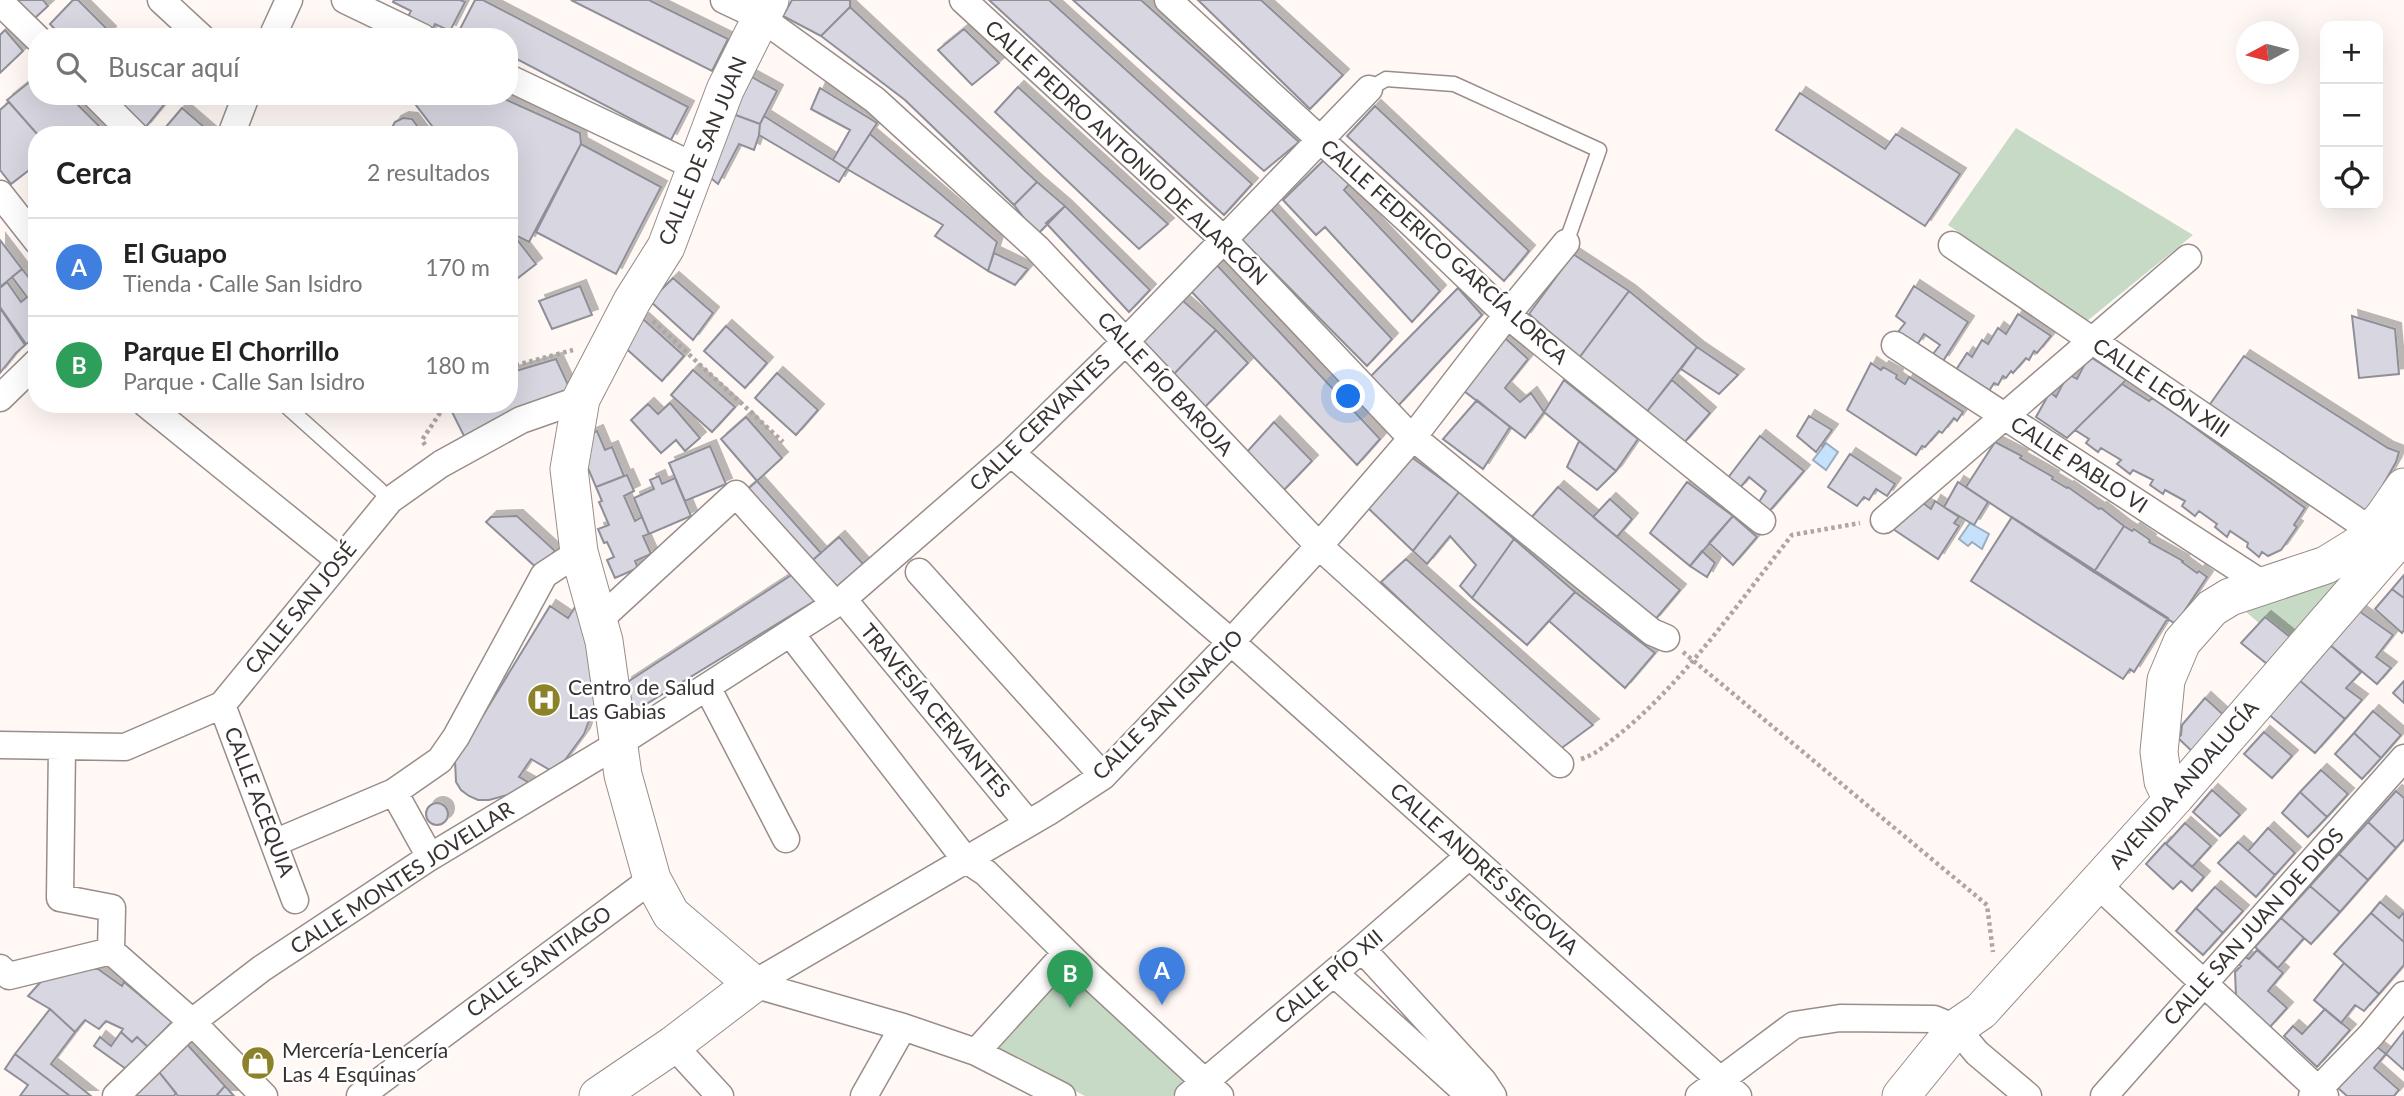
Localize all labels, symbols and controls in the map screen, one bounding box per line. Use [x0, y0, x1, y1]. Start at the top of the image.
street label: CALLE PEDRO ANTONIO DE ALARCÓN [981, 14, 1273, 290]
north arrow [2236, 21, 2299, 84]
map controls [2320, 21, 2383, 210]
button: + [2320, 21, 2383, 84]
search box [28, 28, 518, 105]
icon: search [52, 48, 90, 86]
text: Buscar aquí [108, 51, 239, 83]
street label: CALLE DE SAN JUAN [652, 53, 751, 248]
button: − [2320, 84, 2383, 147]
street label: CALLE FEDERICO GARCÍA LORCA [1316, 133, 1574, 369]
button: locate [2320, 147, 2383, 210]
text: Cerca [56, 154, 132, 190]
text: 2 resultados [367, 158, 490, 186]
text: El Guapo [123, 237, 227, 269]
text: A [71, 253, 87, 281]
text: 170 m [425, 253, 490, 281]
text: Tienda · Calle San Isidro [123, 269, 363, 297]
street label: CALLE PÍO BAROJA [1093, 306, 1240, 461]
street label: CALLE LEÓN XIII [2089, 332, 2235, 442]
text: Parque El Chorrillo [123, 335, 339, 367]
street label: CALLE CERVANTES [964, 348, 1114, 495]
text: B [71, 351, 87, 379]
text: 180 m [425, 351, 490, 379]
text: Parque · Calle San Isidro [123, 367, 365, 395]
your location [1331, 379, 1365, 413]
street label: CALLE PABLO VI [2007, 410, 2153, 517]
street label: CALLE SAN JOSÉ [239, 536, 361, 678]
street label: TRAVESÍA CERVANTES [856, 618, 1016, 802]
street label: CALLE SAN IGNACIO [1087, 624, 1247, 784]
place label: Centro de Salud Las Gabias [568, 674, 715, 723]
hospital icon: Centro de Salud Las Gabias [525, 681, 563, 719]
street label: AVENIDA ANDALUCÍA [2103, 694, 2263, 873]
street label: CALLE ACEQUIA [220, 723, 301, 881]
street label: CALLE ANDRÉS SEGOVIA [1386, 777, 1585, 959]
street label: CALLE MONTES JOVELLAR [285, 795, 518, 958]
street label: CALLE SAN JUAN DE DIOS [2158, 822, 2348, 1030]
street label: CALLE SANTIAGO [461, 900, 615, 1022]
street label: CALLE PÍO XII [1269, 923, 1387, 1028]
pin: A [1139, 947, 1185, 1005]
pin: B [1047, 950, 1093, 1008]
place label: Mercería-Lencería Las 4 Esquinas [282, 1037, 448, 1086]
shop icon: Mercería-Lencería Las 4 Esquinas [239, 1044, 277, 1082]

